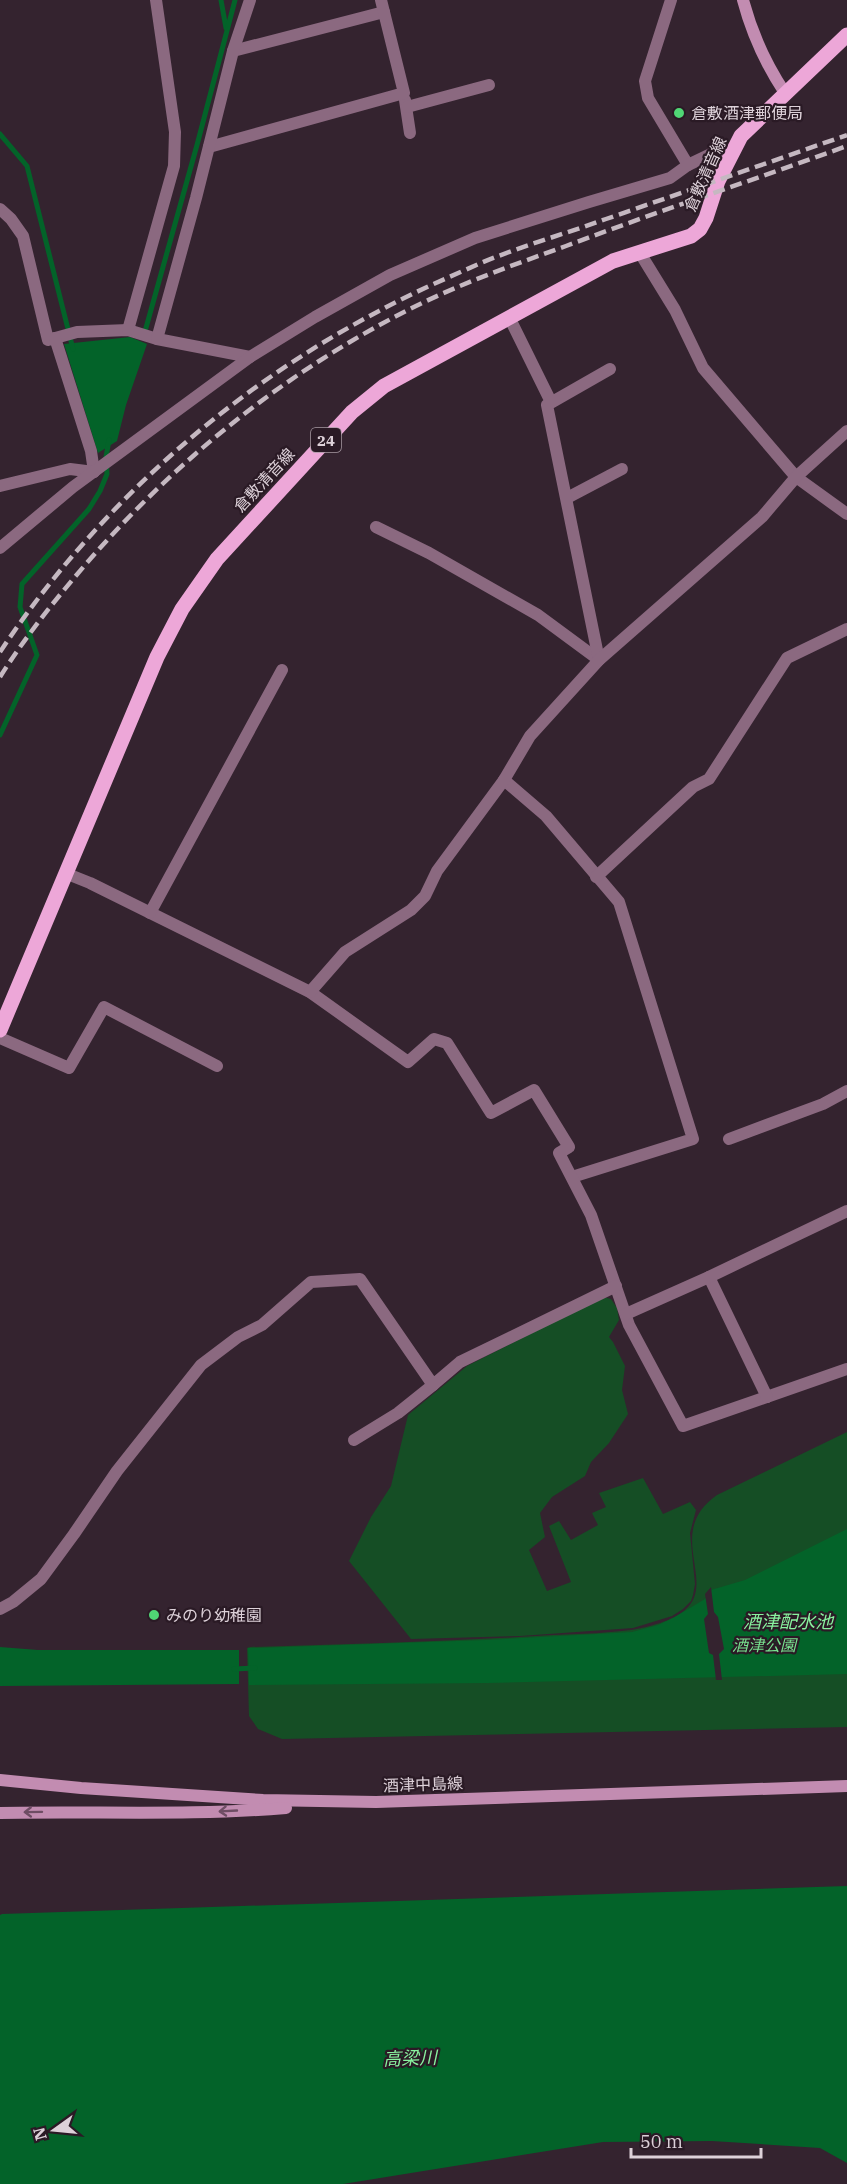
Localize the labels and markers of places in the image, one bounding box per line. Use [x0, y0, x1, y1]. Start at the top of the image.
place label: 倉敷酒津郵便局 [691, 103, 803, 123]
marker: 倉敷酒津郵便局 [672, 106, 686, 120]
place label: みのり幼稚園 [166, 1605, 262, 1625]
marker: みのり幼稚園 [147, 1608, 161, 1622]

